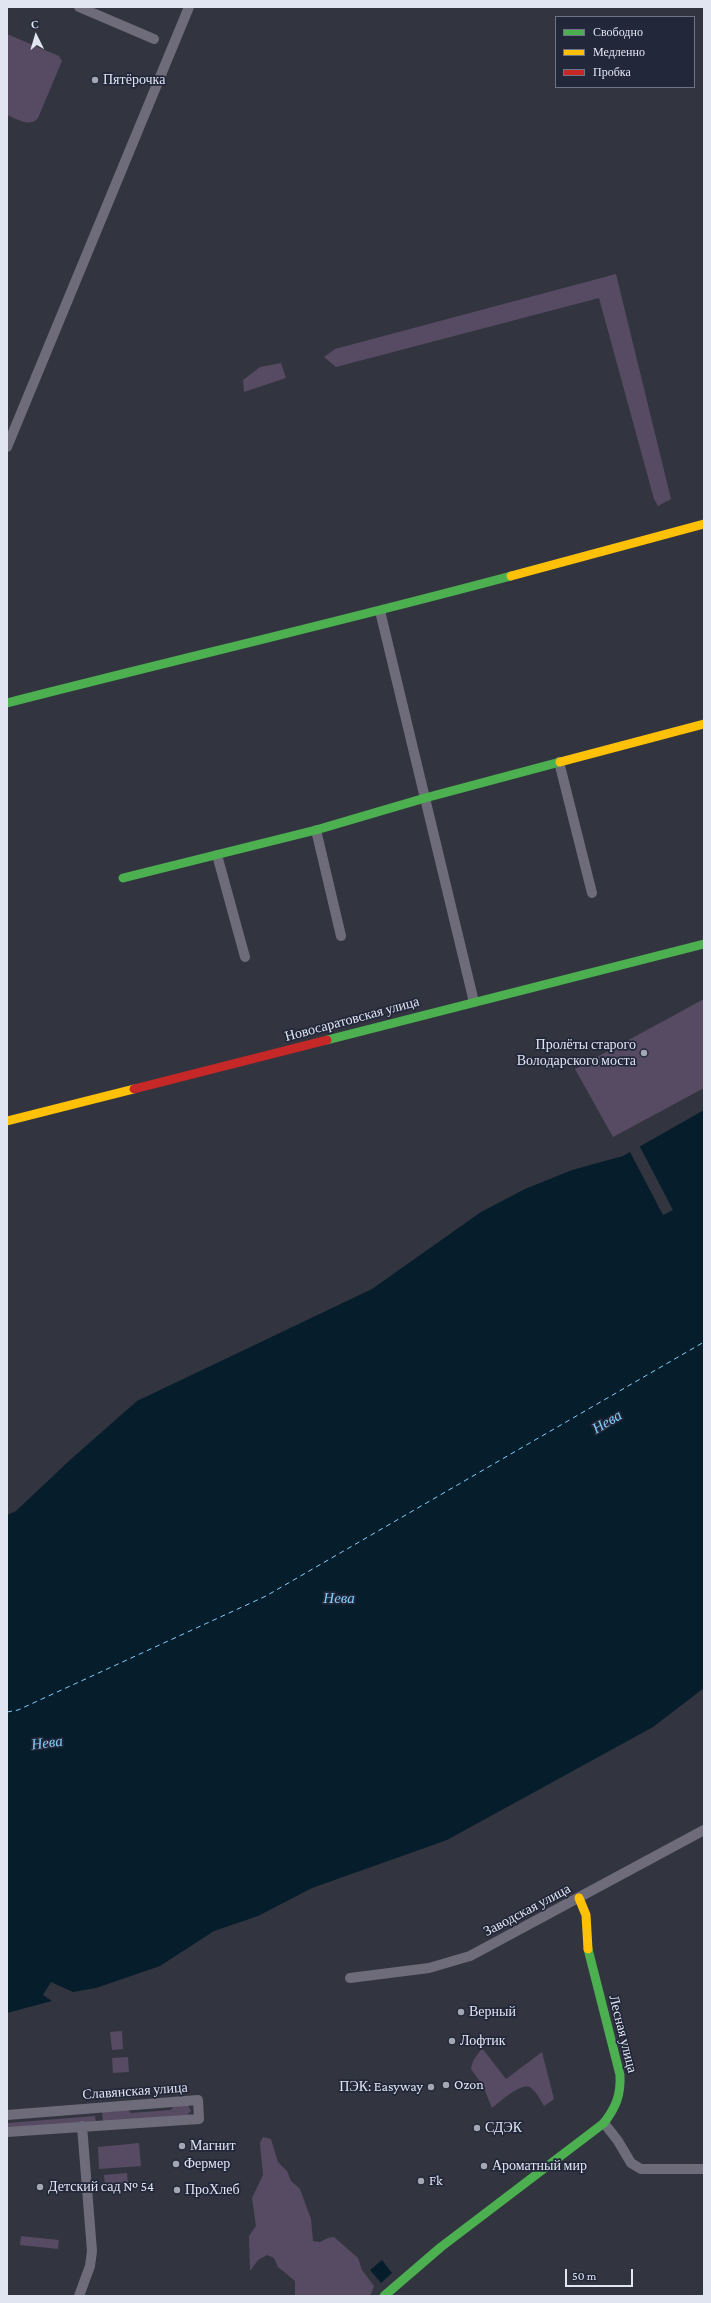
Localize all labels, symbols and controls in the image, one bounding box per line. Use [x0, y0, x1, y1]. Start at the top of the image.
north arrow [16, 16, 56, 56]
legend [555, 16, 695, 88]
text: С [30, 18, 39, 30]
text: Свободно [593, 25, 643, 39]
text: Медленно [593, 45, 645, 59]
text: Пробка [593, 65, 631, 79]
place label: Пятёрочка [103, 72, 165, 88]
marker: Пятёрочка [90, 75, 100, 85]
street label: Новосаратовская улица [283, 993, 421, 1045]
place label: Пролёты старого Володарского моста [517, 1037, 636, 1070]
marker: Пролёты старого Володарского моста [639, 1048, 649, 1058]
water label: Нева [589, 1406, 625, 1438]
water label: Нева [323, 1589, 355, 1607]
water label: Нева [30, 1732, 64, 1754]
street label: Заводская улица [481, 1880, 573, 1940]
street label: Лесная улица [605, 1993, 641, 2075]
place label: Верный [469, 2004, 516, 2020]
marker: Верный [456, 2007, 466, 2017]
place label: Лофтик [460, 2033, 506, 2049]
marker: Лофтик [447, 2036, 457, 2046]
place label: Ozon [454, 2077, 484, 2093]
street label: Славянская улица [82, 2079, 188, 2103]
place label: ПЭК: Easyway [339, 2079, 423, 2095]
marker: Ozon [441, 2080, 451, 2090]
marker: ПЭК: Easyway [426, 2082, 436, 2092]
place label: СДЭК [485, 2120, 522, 2136]
marker: СДЭК [472, 2123, 482, 2133]
place label: Магнит [190, 2138, 236, 2154]
marker: Магнит [177, 2141, 187, 2151]
place label: Фермер [184, 2156, 230, 2172]
place label: Ароматный мир [492, 2158, 587, 2174]
marker: Фермер [171, 2159, 181, 2169]
marker: Ароматный мир [479, 2161, 489, 2171]
place label: Fk [429, 2173, 443, 2189]
marker: Fk [416, 2176, 426, 2186]
place label: Детский сад № 54 [48, 2179, 154, 2195]
marker: Детский сад № 54 [35, 2182, 45, 2192]
place label: ПроХлеб [185, 2182, 240, 2198]
marker: ПроХлеб [172, 2185, 182, 2195]
scale bar [567, 2261, 635, 2287]
text: 50 m [572, 2269, 596, 2283]

